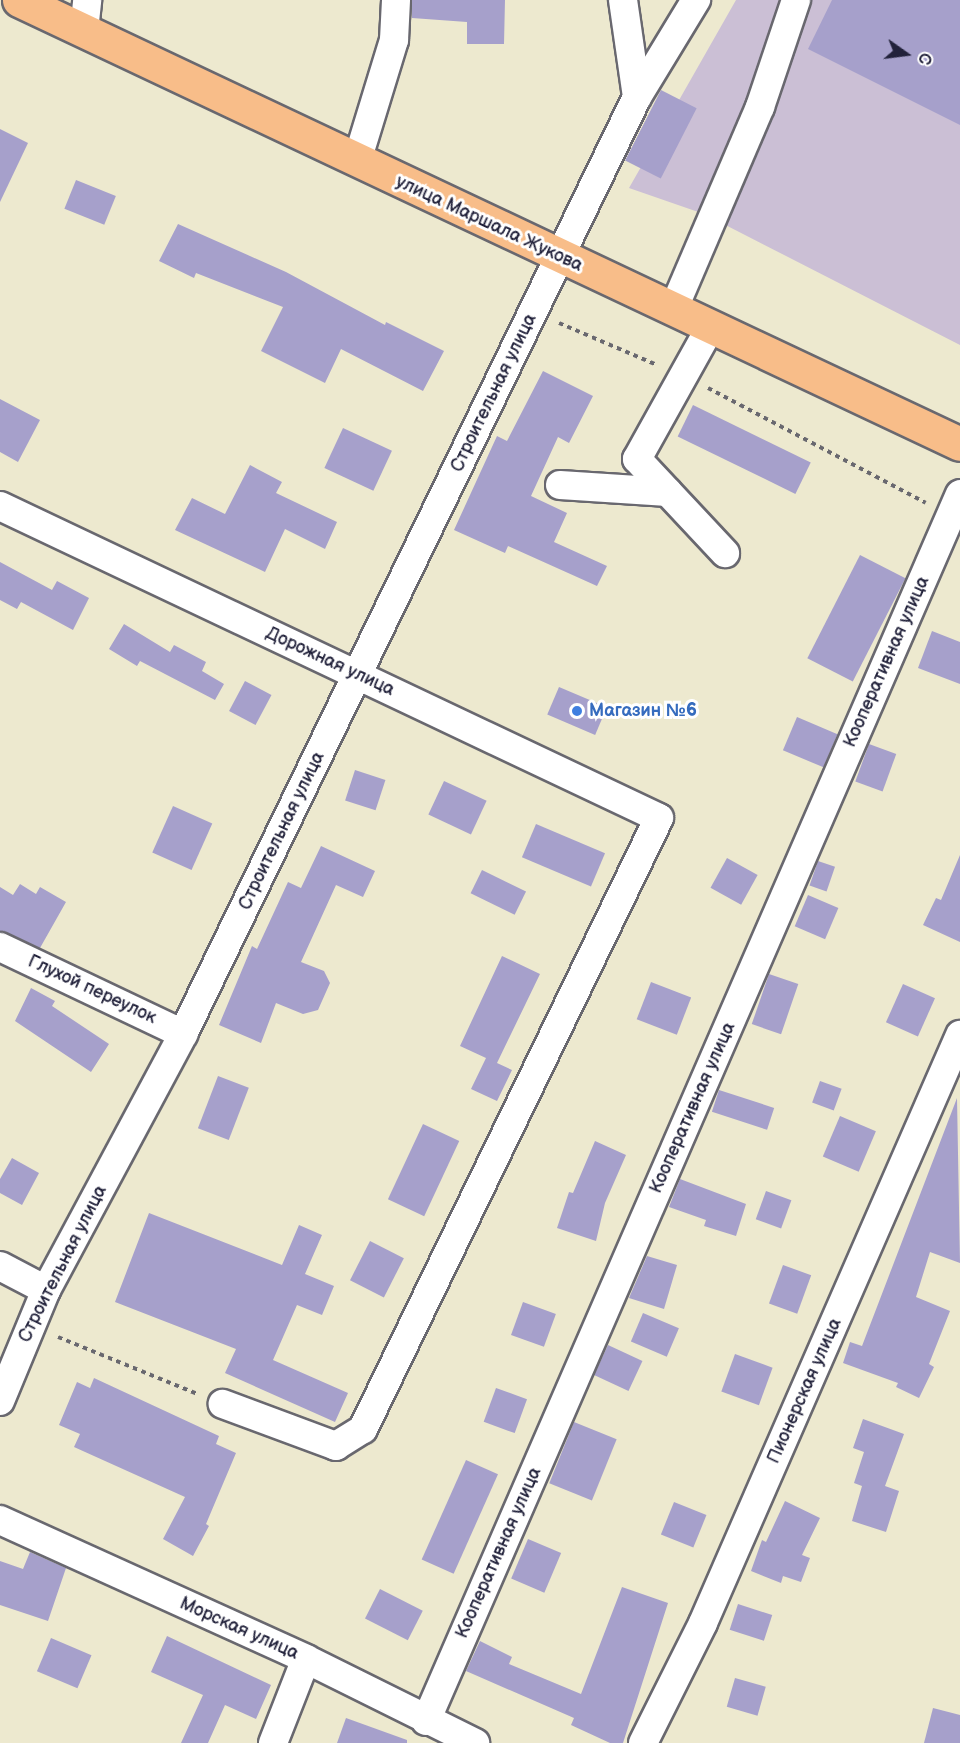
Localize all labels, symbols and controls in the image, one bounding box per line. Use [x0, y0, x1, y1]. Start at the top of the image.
north arrow [876, 24, 936, 84]
text: С [913, 51, 935, 66]
street label: улица Маршала Жукова [392, 171, 586, 277]
street label: Строительная улица [446, 310, 542, 476]
street label: Кооперативная улица [840, 573, 934, 751]
street label: Дорожная улица [262, 623, 398, 701]
place label: Магазин №6 [589, 700, 697, 722]
marker: Магазин №6 [570, 704, 584, 718]
street label: Строительная улица [234, 748, 330, 914]
street label: Глухой переулок [24, 951, 160, 1029]
street label: Кооперативная улица [646, 1019, 740, 1197]
street label: Строительная улица [14, 1182, 112, 1346]
street label: Пионерская улица [763, 1315, 847, 1467]
street label: Кооперативная улица [452, 1464, 546, 1642]
street label: Морская улица [176, 1593, 302, 1665]

